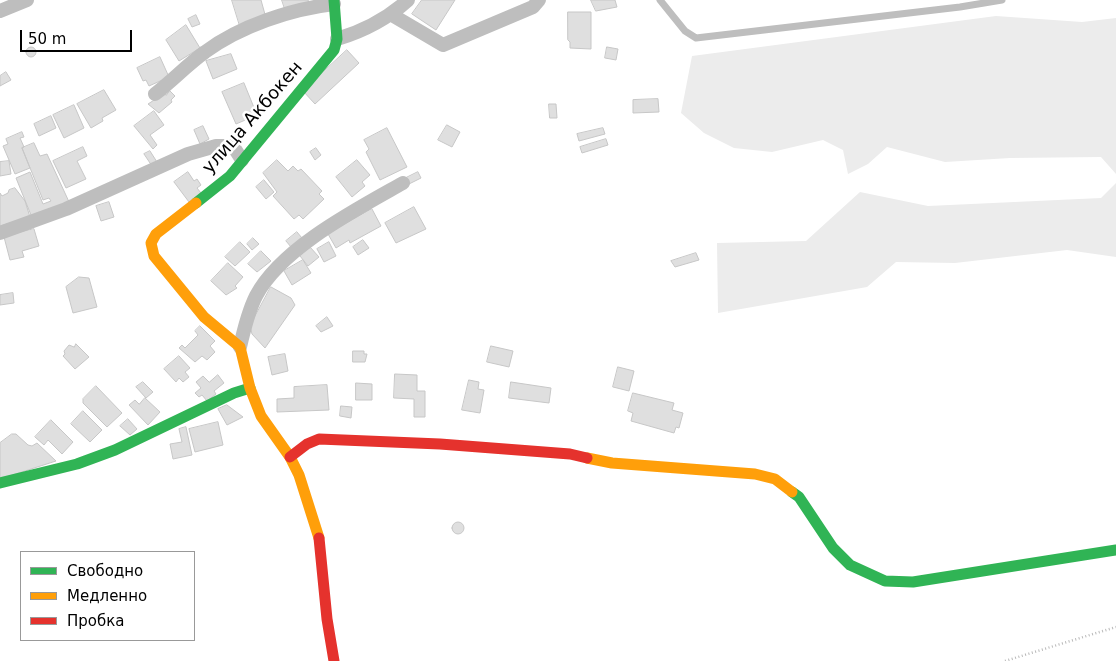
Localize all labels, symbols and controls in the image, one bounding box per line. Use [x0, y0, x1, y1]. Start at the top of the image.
scale bar [22, 20, 135, 52]
text: 50 m [28, 30, 66, 48]
street label: улица Акбокен [198, 57, 308, 179]
legend [20, 551, 195, 641]
text: Свободно [67, 562, 143, 580]
text: Медленно [67, 587, 147, 605]
text: Пробка [67, 612, 124, 630]

